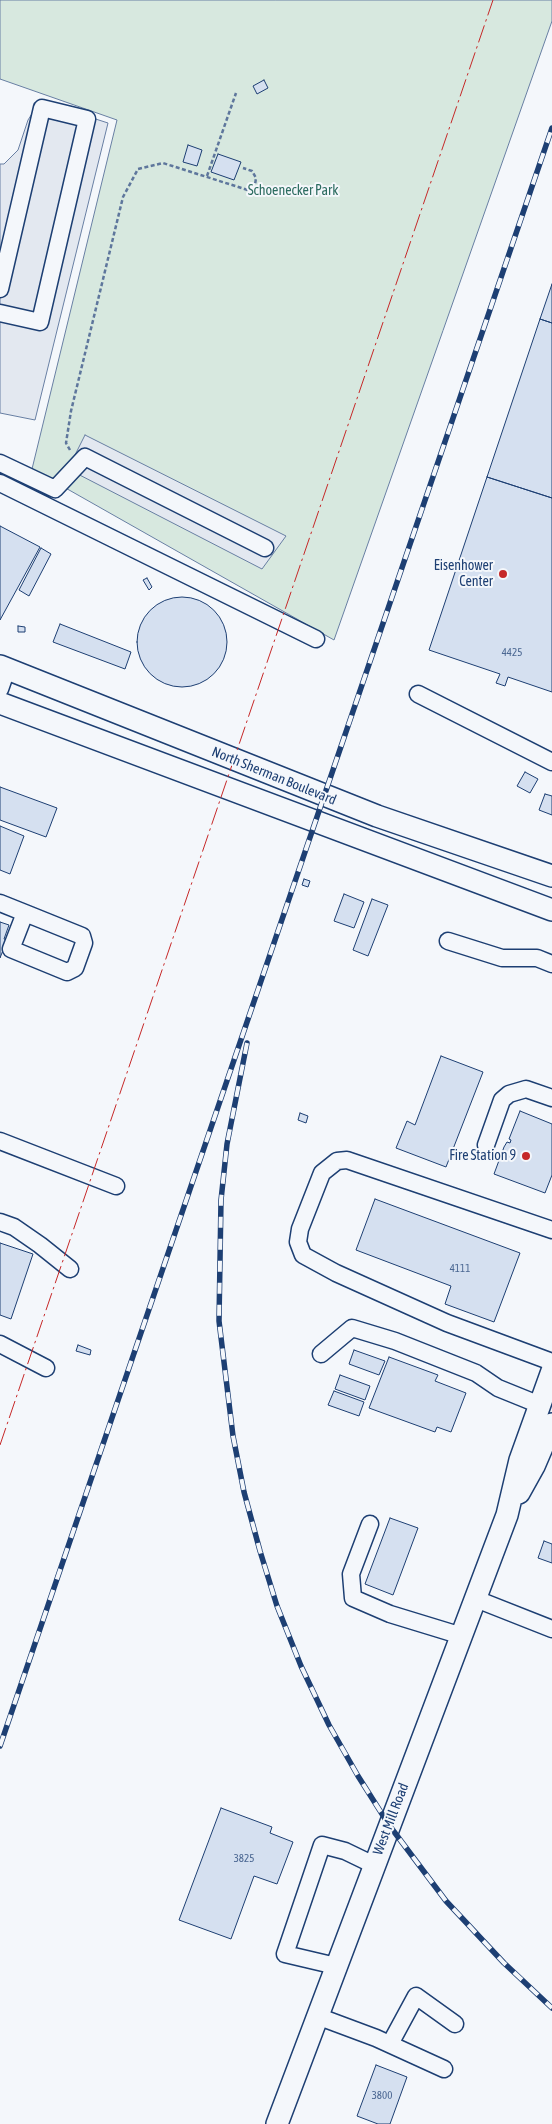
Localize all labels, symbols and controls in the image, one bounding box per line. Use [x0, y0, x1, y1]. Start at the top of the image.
park label: Schoenecker Park [248, 183, 338, 199]
place label: Eisenhower Center [434, 558, 493, 590]
marker: Eisenhower Center [497, 568, 509, 580]
house number: 4425 [502, 646, 522, 660]
street label: North Sherman Boulevard [209, 743, 339, 809]
place label: Fire Station 9 [449, 1148, 516, 1164]
marker: Fire Station 9 [520, 1150, 532, 1162]
house number: 4111 [450, 1262, 470, 1276]
street label: West Mill Road [370, 1781, 412, 1857]
house number: 3825 [234, 1852, 254, 1866]
house number: 3800 [372, 2089, 392, 2103]

